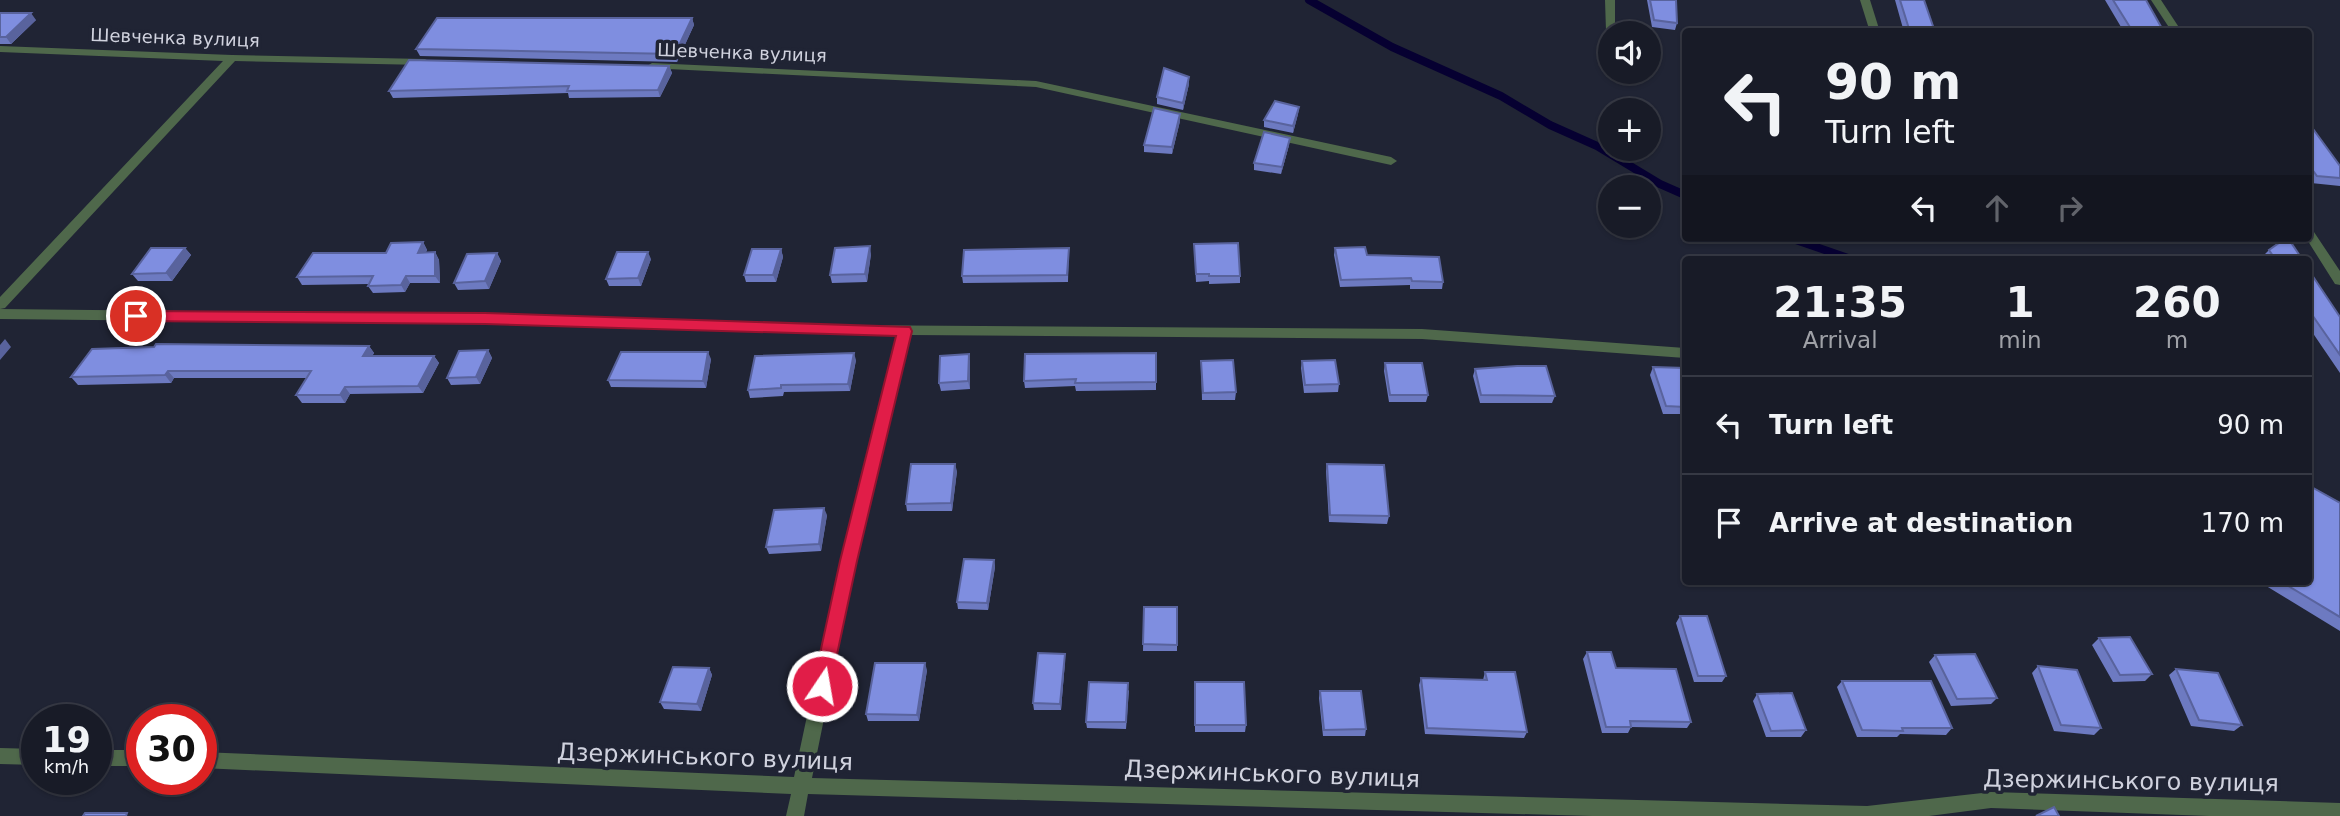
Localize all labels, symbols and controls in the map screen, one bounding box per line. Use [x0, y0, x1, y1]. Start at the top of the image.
map controls [1598, 21, 1661, 238]
button: sound [1598, 21, 1661, 84]
street label: Шевченка вулиця [90, 24, 260, 51]
street label: Шевченка вулиця [657, 39, 827, 66]
text: 90 m [1825, 54, 1961, 111]
icon: left [1710, 56, 1801, 147]
button: + [1598, 98, 1661, 161]
text: Turn left [1825, 113, 1955, 151]
button: − [1598, 175, 1661, 238]
icon: left [1905, 189, 1943, 227]
icon: ahead [1978, 189, 2016, 227]
icon: right [2051, 189, 2089, 227]
text: 21:35 [1773, 278, 1907, 327]
text: 1 [2005, 278, 2035, 327]
text: 260 [2133, 278, 2221, 327]
pin [106, 286, 166, 346]
icon: arrive [117, 297, 155, 335]
text: Arrival [1803, 327, 1878, 353]
text: min [1998, 327, 2042, 353]
text: m [2166, 327, 2188, 353]
icon: left [1710, 406, 1748, 444]
text: Turn left [1769, 410, 1893, 440]
text: 90 m [2217, 410, 2284, 440]
icon: arrive [1710, 504, 1748, 542]
text: Arrive at destination [1769, 508, 2073, 538]
text: 170 m [2201, 508, 2284, 538]
position arrow [785, 649, 859, 723]
speed limit sign: 30 [126, 704, 217, 795]
text: 19 [42, 720, 91, 760]
street label: Дзержинського вулиця [557, 738, 853, 776]
street label: Дзержинського вулиця [1124, 755, 1420, 793]
text: km/h [44, 756, 89, 777]
street label: Дзержинського вулиця [1983, 764, 2279, 798]

